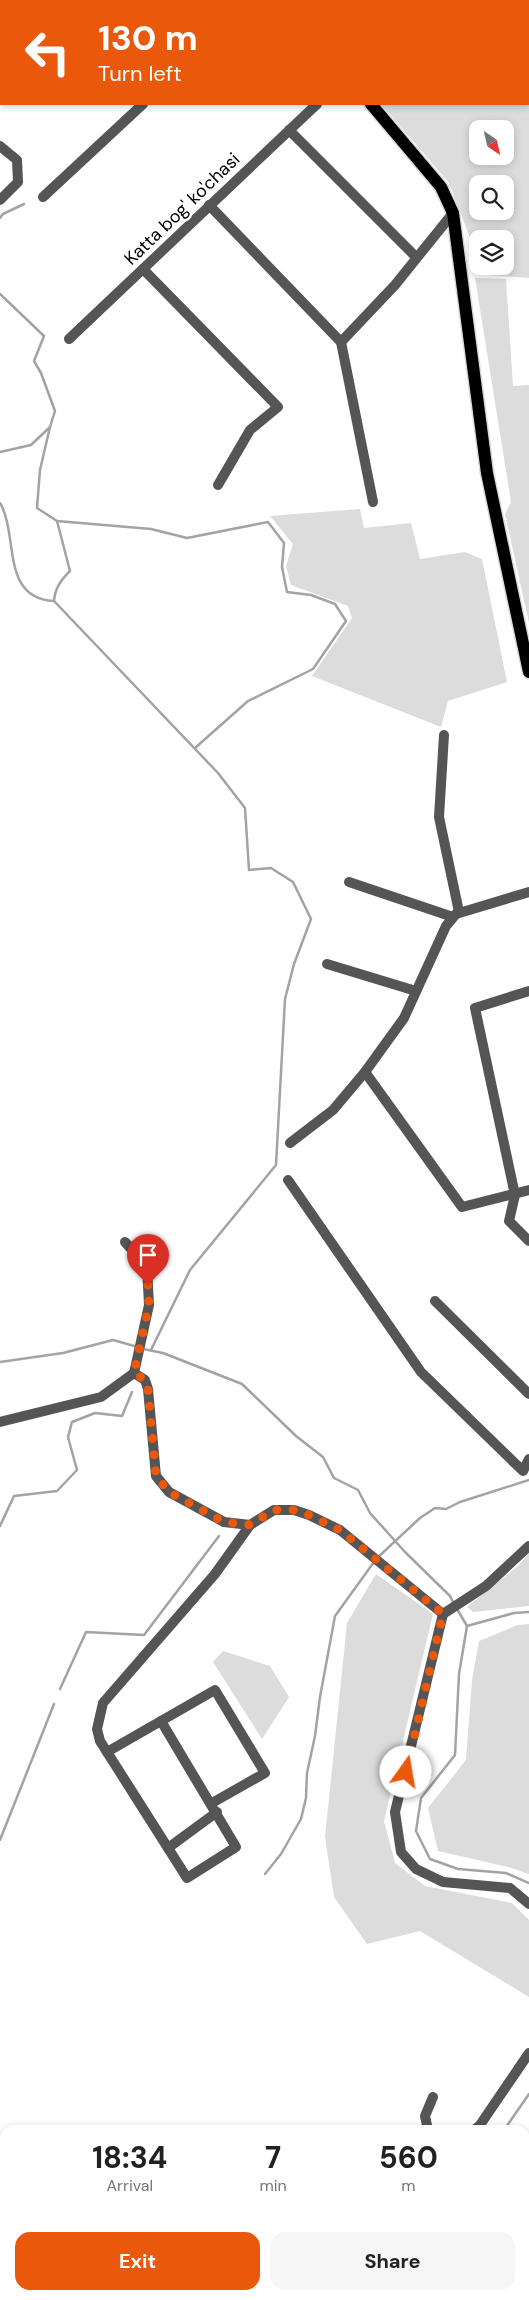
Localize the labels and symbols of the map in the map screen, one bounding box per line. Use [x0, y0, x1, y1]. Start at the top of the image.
north arrow [469, 120, 514, 165]
street label: Katta bog' ko'chasi [119, 148, 245, 270]
pin [127, 1234, 169, 1285]
position arrow [379, 1745, 431, 1797]

